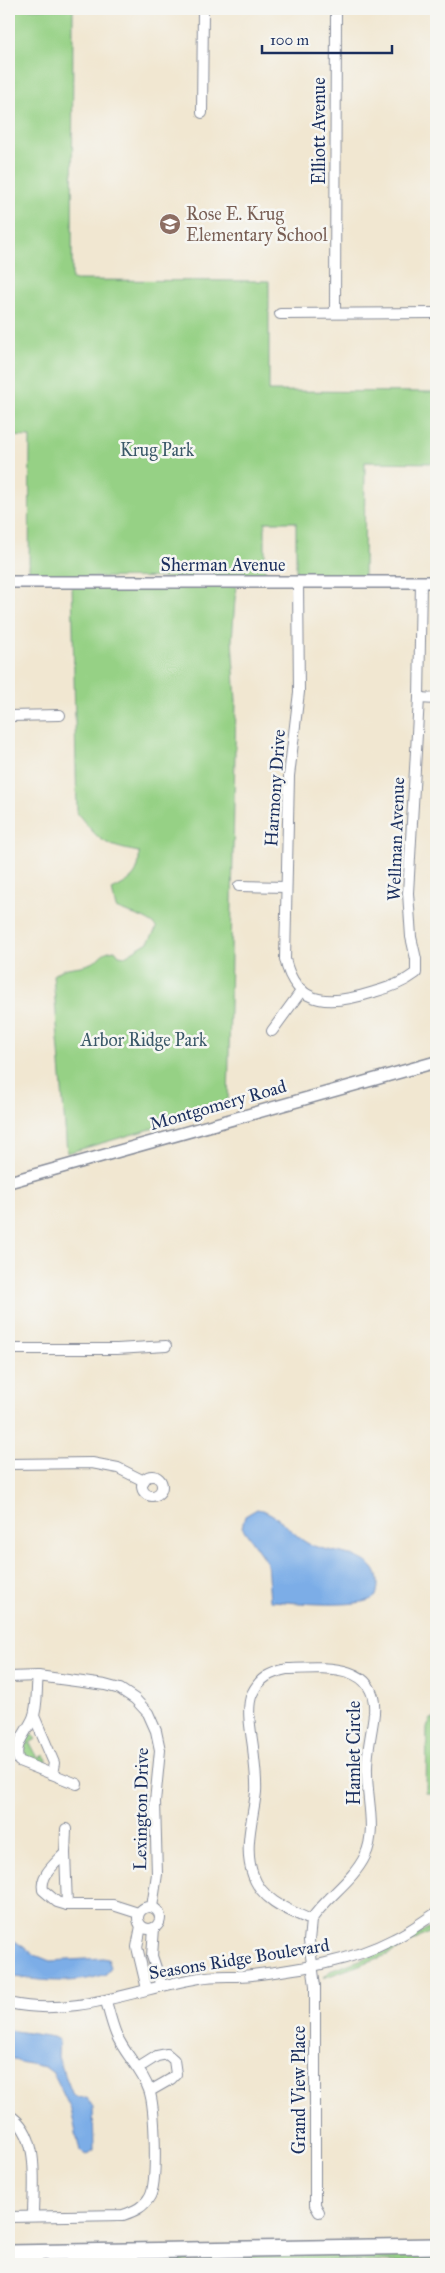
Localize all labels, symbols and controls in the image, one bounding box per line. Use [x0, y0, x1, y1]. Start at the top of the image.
scale bar [262, 22, 392, 54]
text: 100 m [270, 31, 310, 49]
street label: Elliott Avenue [308, 77, 330, 185]
place label: Rose E. Krug Elementary School [186, 203, 328, 246]
school or university icon: Rose E. Krug Elementary School [158, 212, 182, 236]
park label: Krug Park [120, 439, 195, 462]
street label: Sherman Avenue [161, 554, 285, 576]
street label: Harmony Drive [260, 729, 290, 847]
street label: Wellman Avenue [383, 777, 409, 901]
park label: Arbor Ridge Park [80, 1029, 208, 1052]
street label: Montgomery Road [147, 1075, 289, 1136]
street label: Hamlet Circle [343, 1701, 365, 1805]
street label: Lexington Drive [129, 1747, 154, 1871]
street label: Seasons Ridge Boulevard [147, 1934, 331, 1985]
street label: Grand View Place [288, 2026, 310, 2154]

